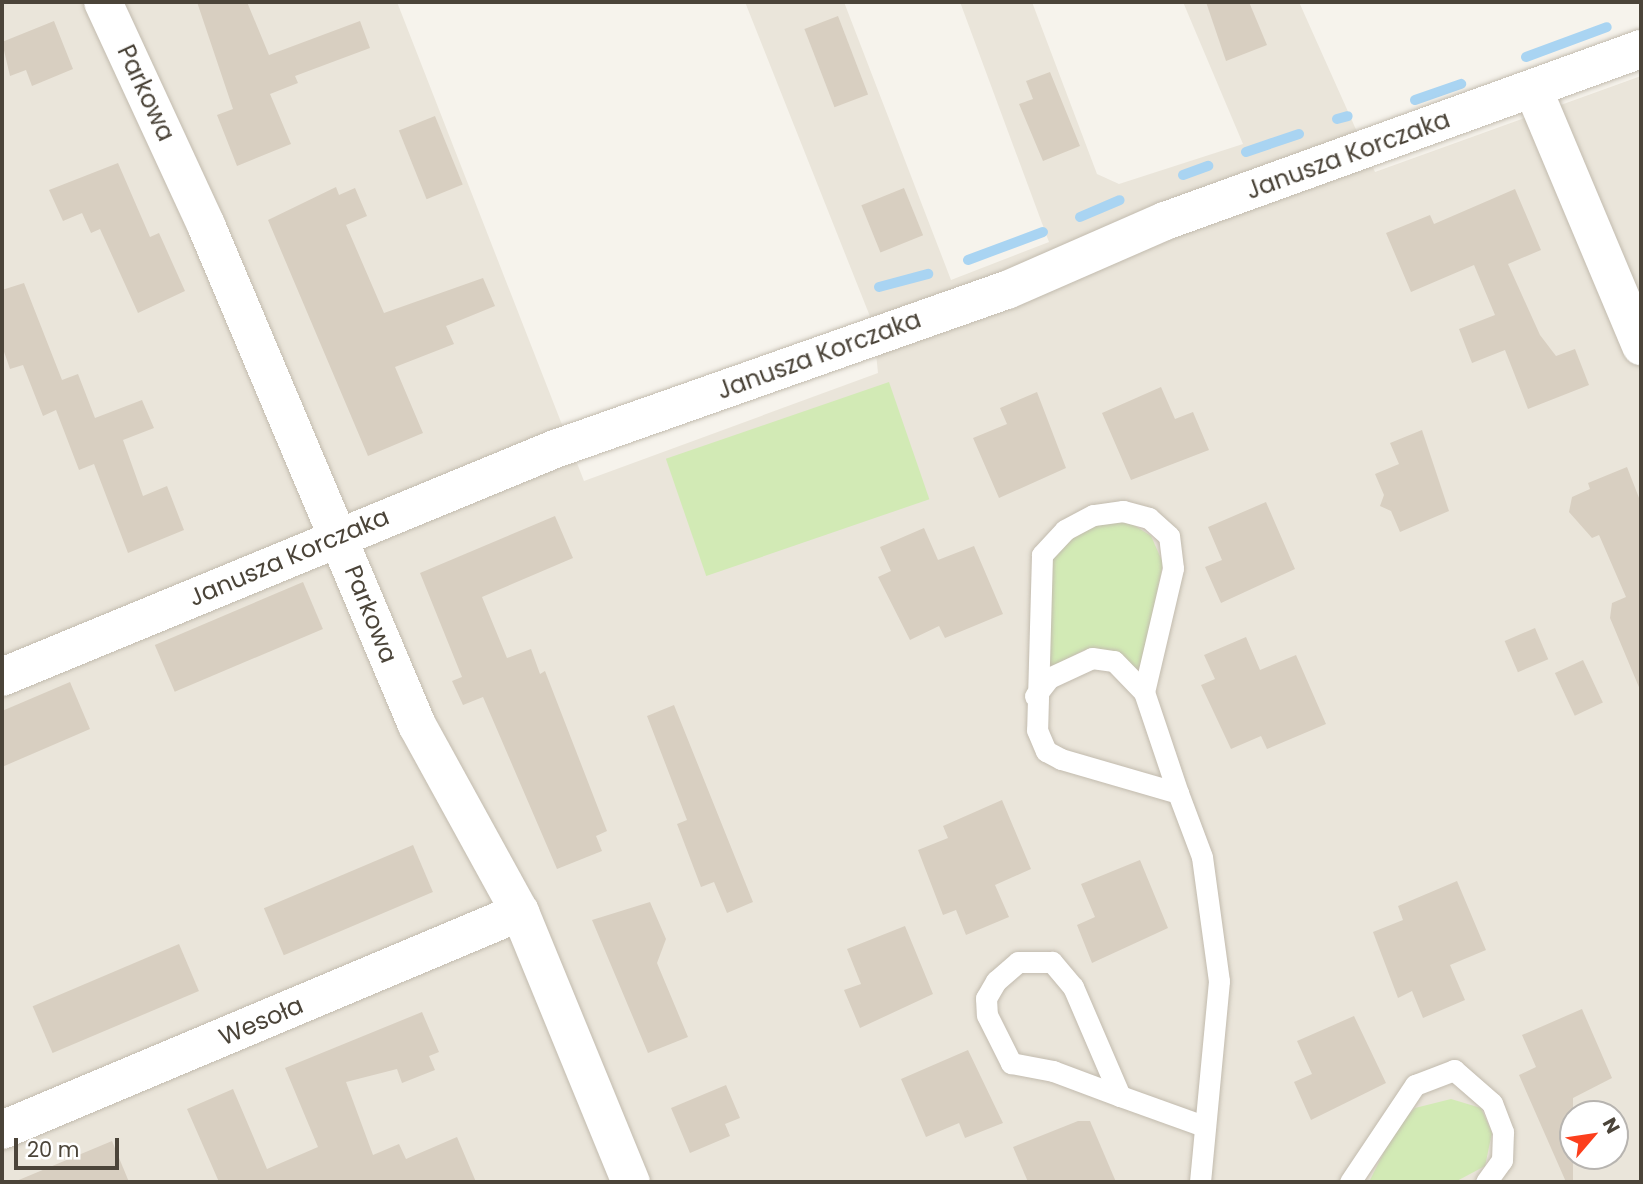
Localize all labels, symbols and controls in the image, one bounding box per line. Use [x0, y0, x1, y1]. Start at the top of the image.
street label: Parkowa [111, 40, 181, 146]
street label: Janusza Korczaka [1242, 105, 1454, 205]
street label: Janusza Korczaka [713, 305, 925, 405]
street label: Janusza Korczaka [185, 502, 393, 612]
street label: Parkowa [338, 561, 404, 667]
street label: Wesoła [215, 990, 307, 1052]
north arrow [1559, 1100, 1629, 1170]
text: N [1596, 1113, 1626, 1138]
scale bar [18, 1124, 122, 1168]
text: 20 m [27, 1135, 80, 1164]

